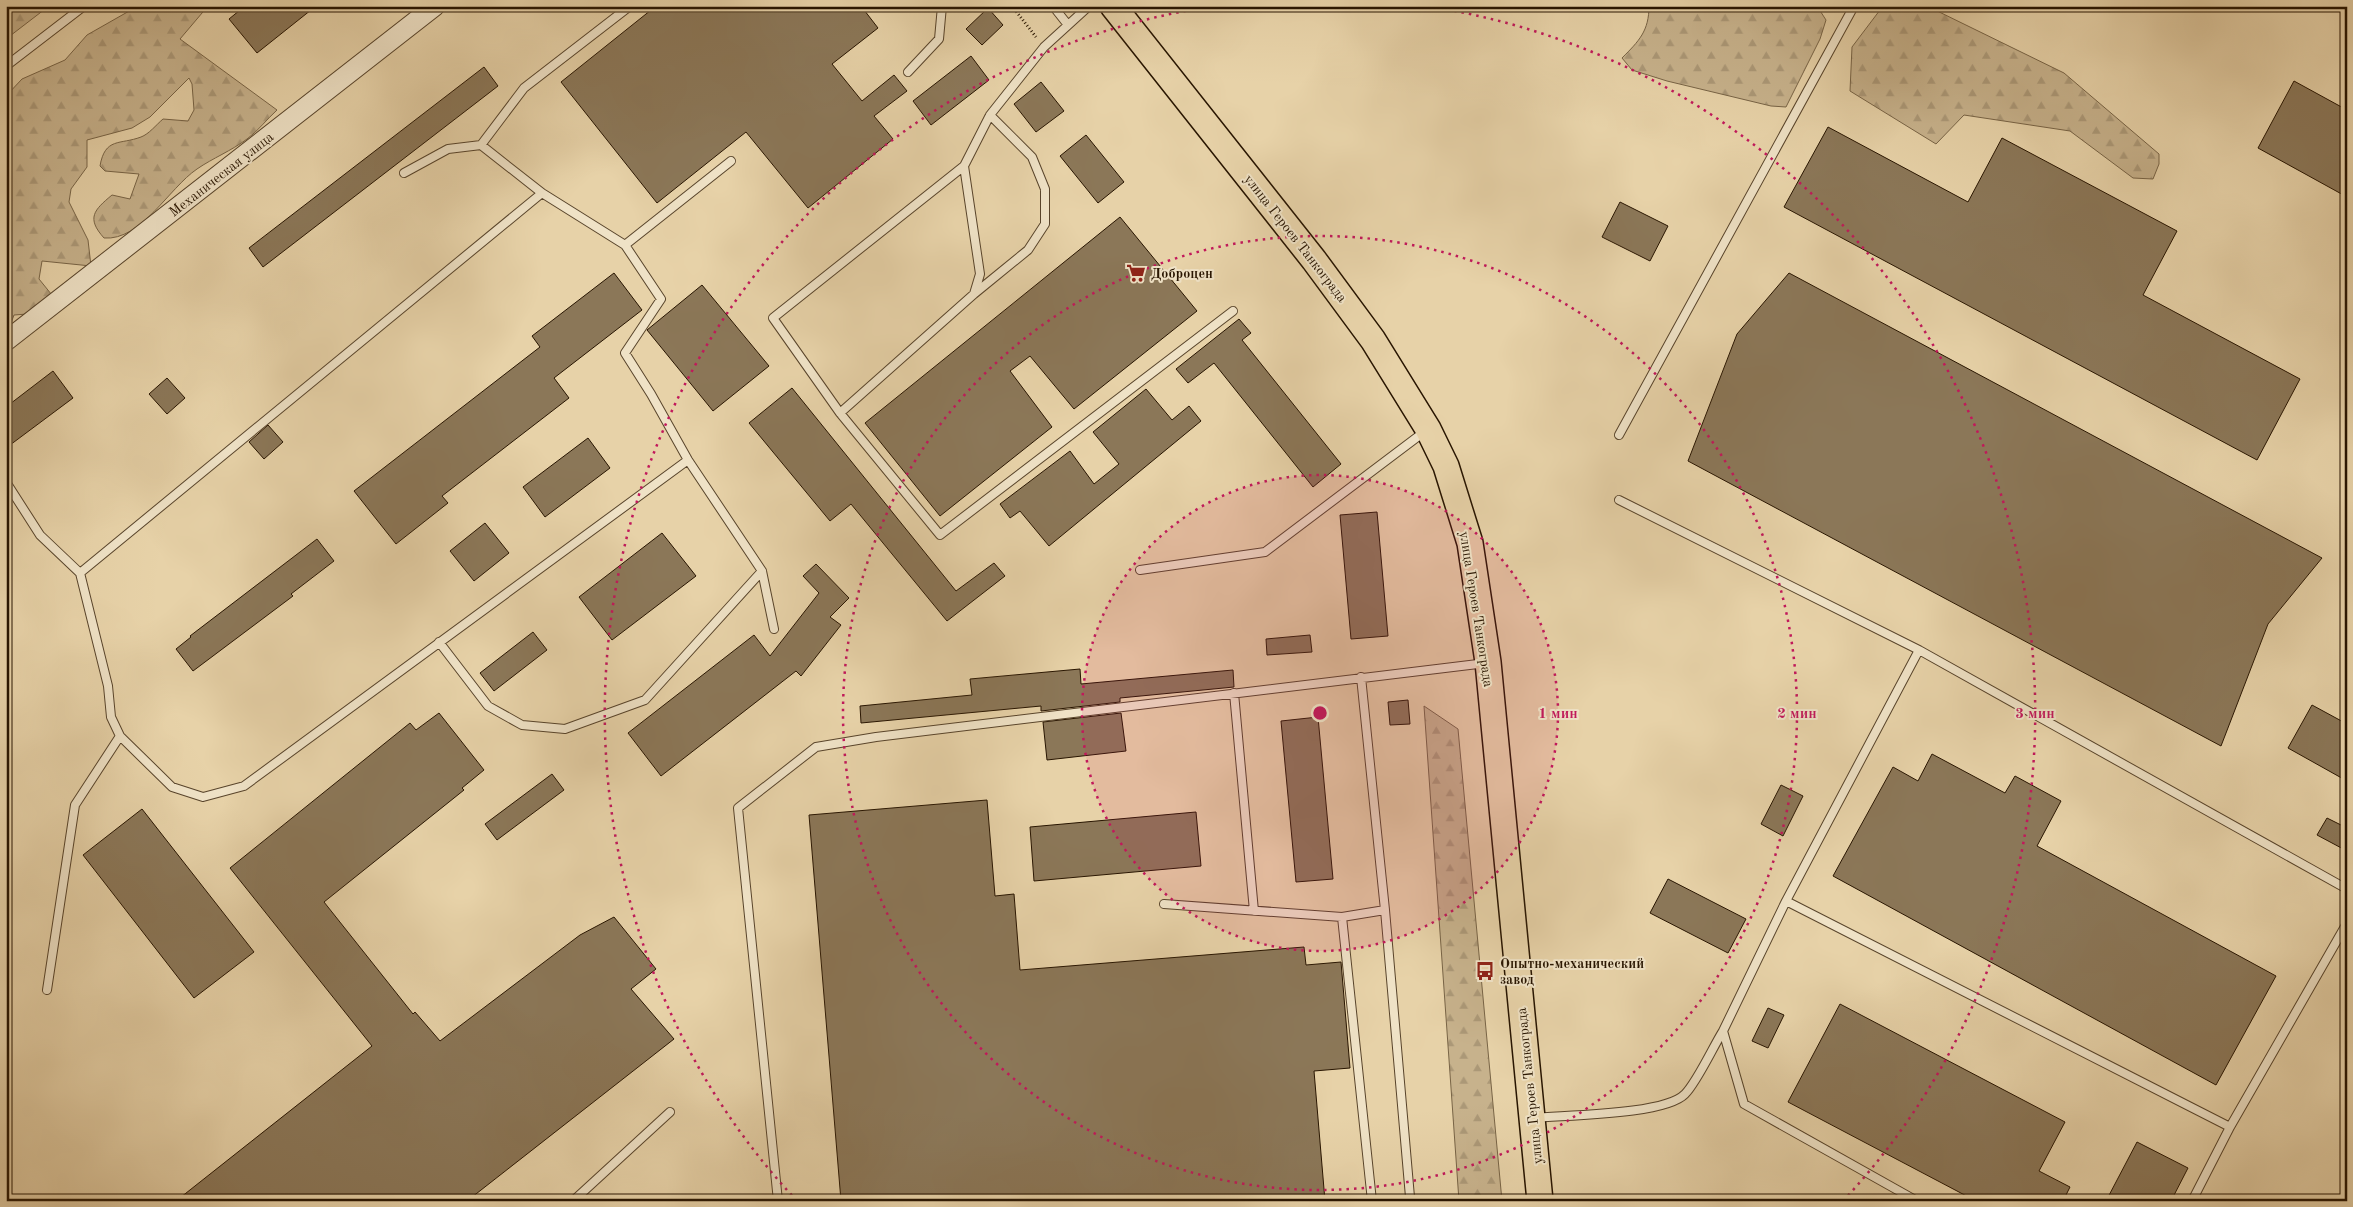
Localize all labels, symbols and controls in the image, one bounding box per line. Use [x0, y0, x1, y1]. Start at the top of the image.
street label: Механическая улица [167, 130, 276, 220]
street label: улица Героев Танкограда [1241, 172, 1349, 305]
supermarket icon: Доброцен [1125, 262, 1147, 284]
place label: Доброцен [1151, 267, 1213, 281]
street label: улица Героев Танкограда [1457, 530, 1495, 688]
centre of rings [1311, 704, 1329, 722]
text: 1 мин [1538, 707, 1578, 722]
text: 2 мин [1777, 707, 1817, 722]
text: 3 мин [2015, 707, 2055, 722]
place label: Опытно-механический завод [1500, 957, 1644, 987]
bus stop icon: Опытно-механический завод [1474, 960, 1496, 982]
street label: улица Героев Танкограда [1515, 1007, 1545, 1165]

